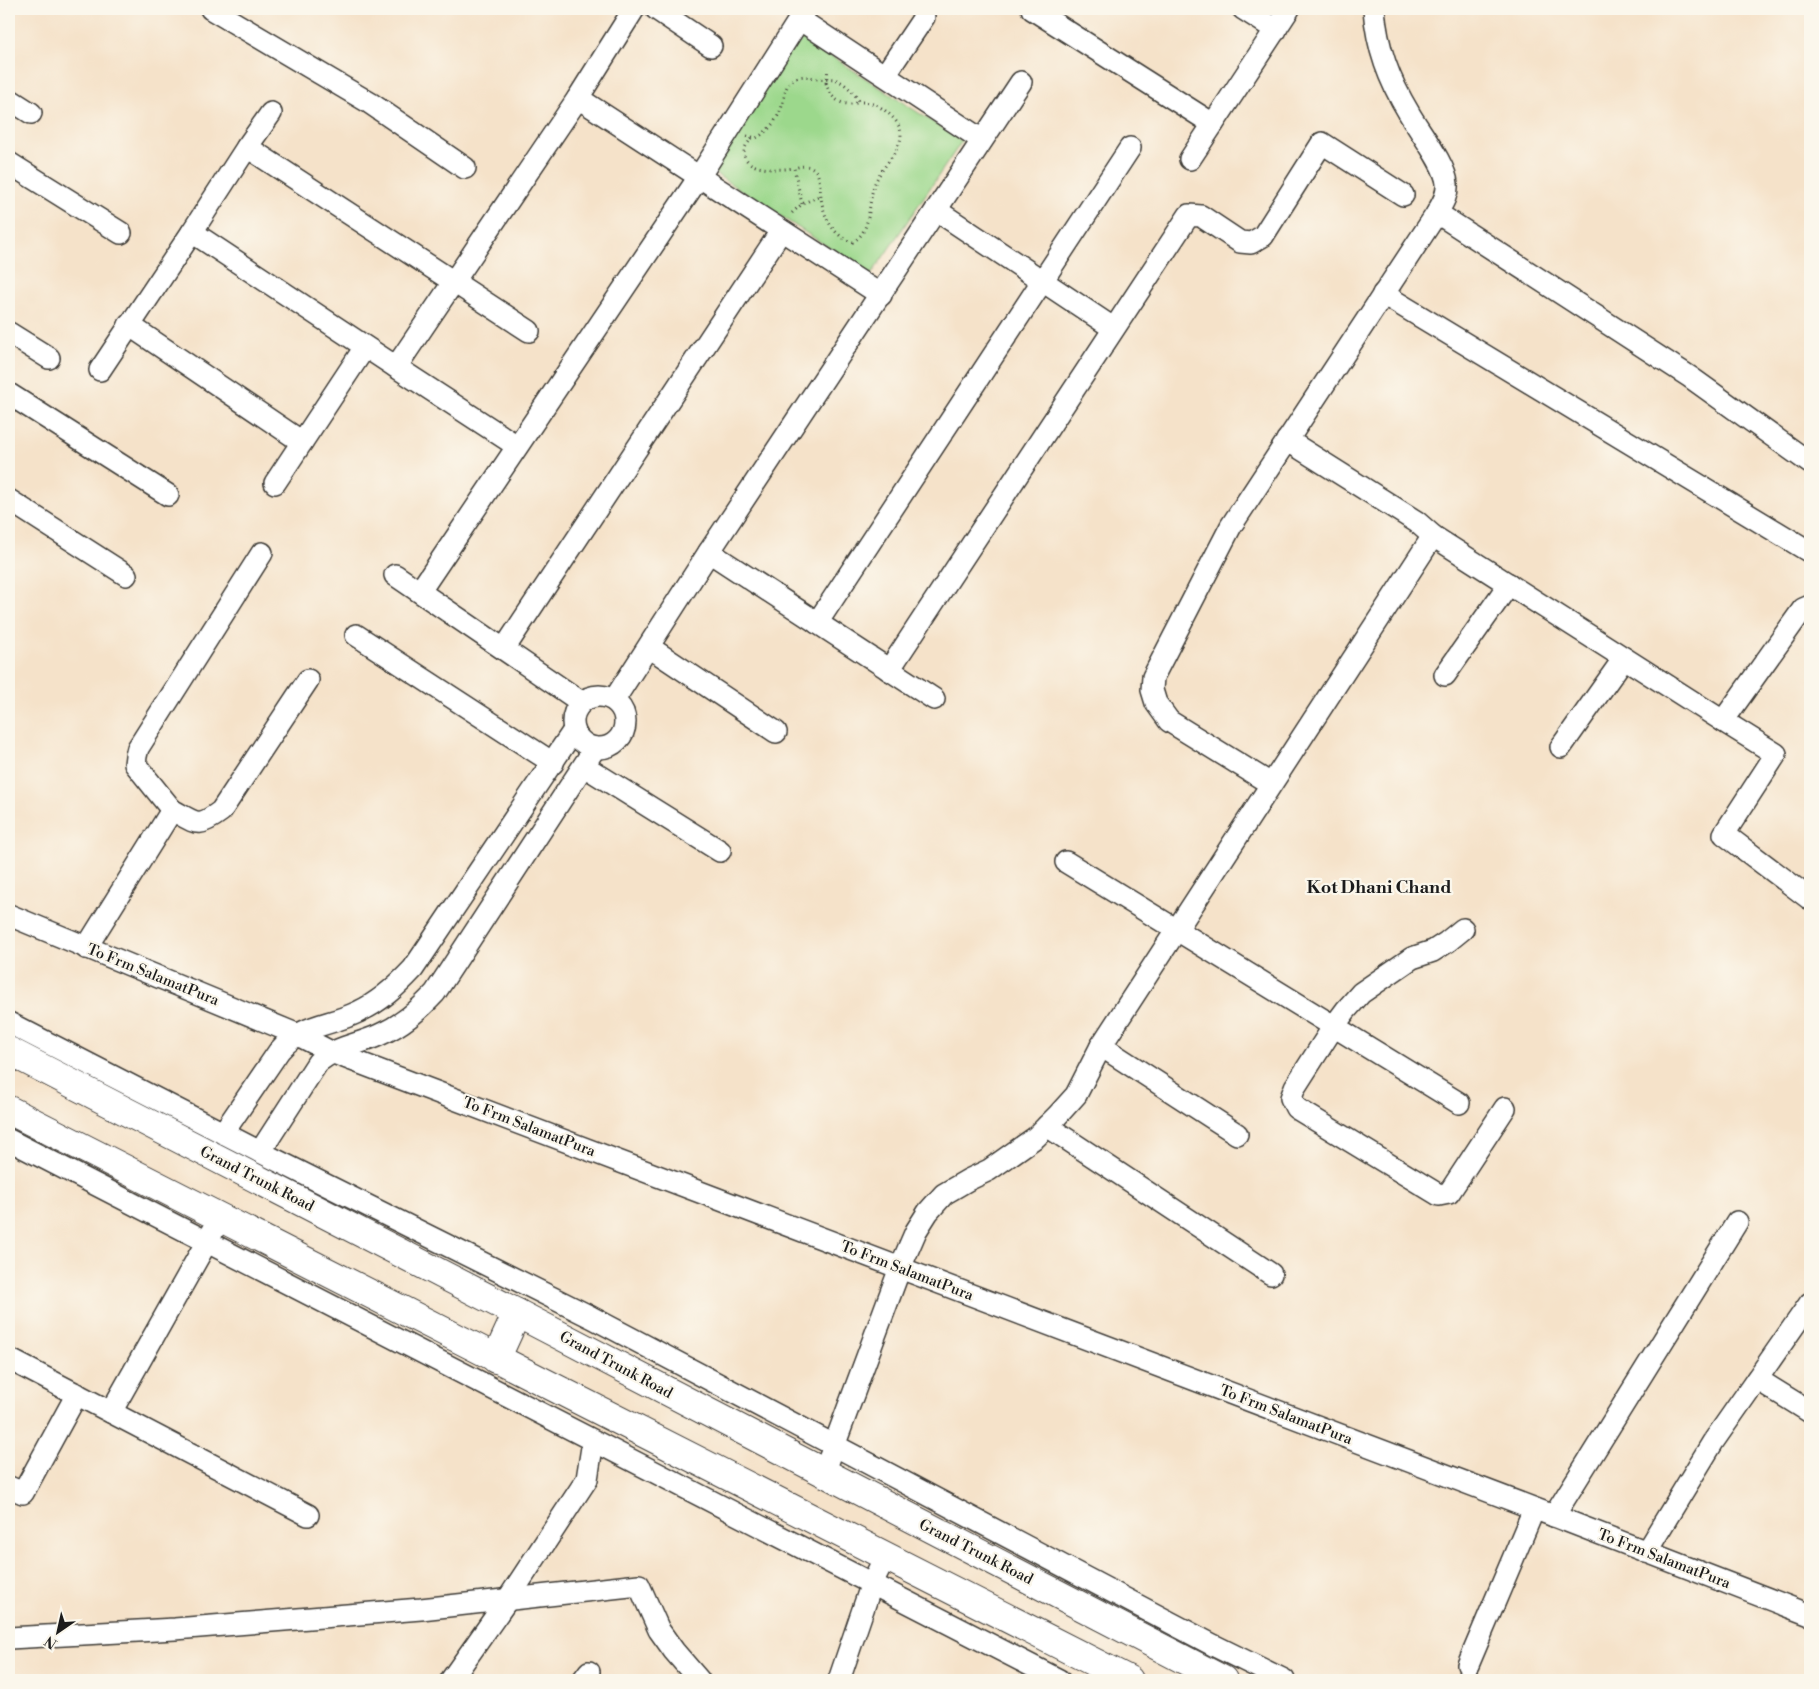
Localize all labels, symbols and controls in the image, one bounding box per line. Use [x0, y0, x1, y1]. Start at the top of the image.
district label: Kot Dhani Chand [1306, 876, 1452, 899]
street label: To Frm SalamatPura [84, 940, 222, 1010]
street label: To Frm SalamatPura [460, 1093, 598, 1161]
street label: Grand Trunk Road [197, 1142, 318, 1216]
street label: To Frm SalamatPura [838, 1237, 976, 1305]
street label: Grand Trunk Road [556, 1327, 676, 1403]
street label: To Frm SalamatPura [1217, 1381, 1355, 1449]
street label: Grand Trunk Road [916, 1515, 1037, 1589]
street label: To Frm SalamatPura [1595, 1525, 1733, 1593]
north arrow [32, 1606, 82, 1656]
text: N [42, 1631, 61, 1653]

